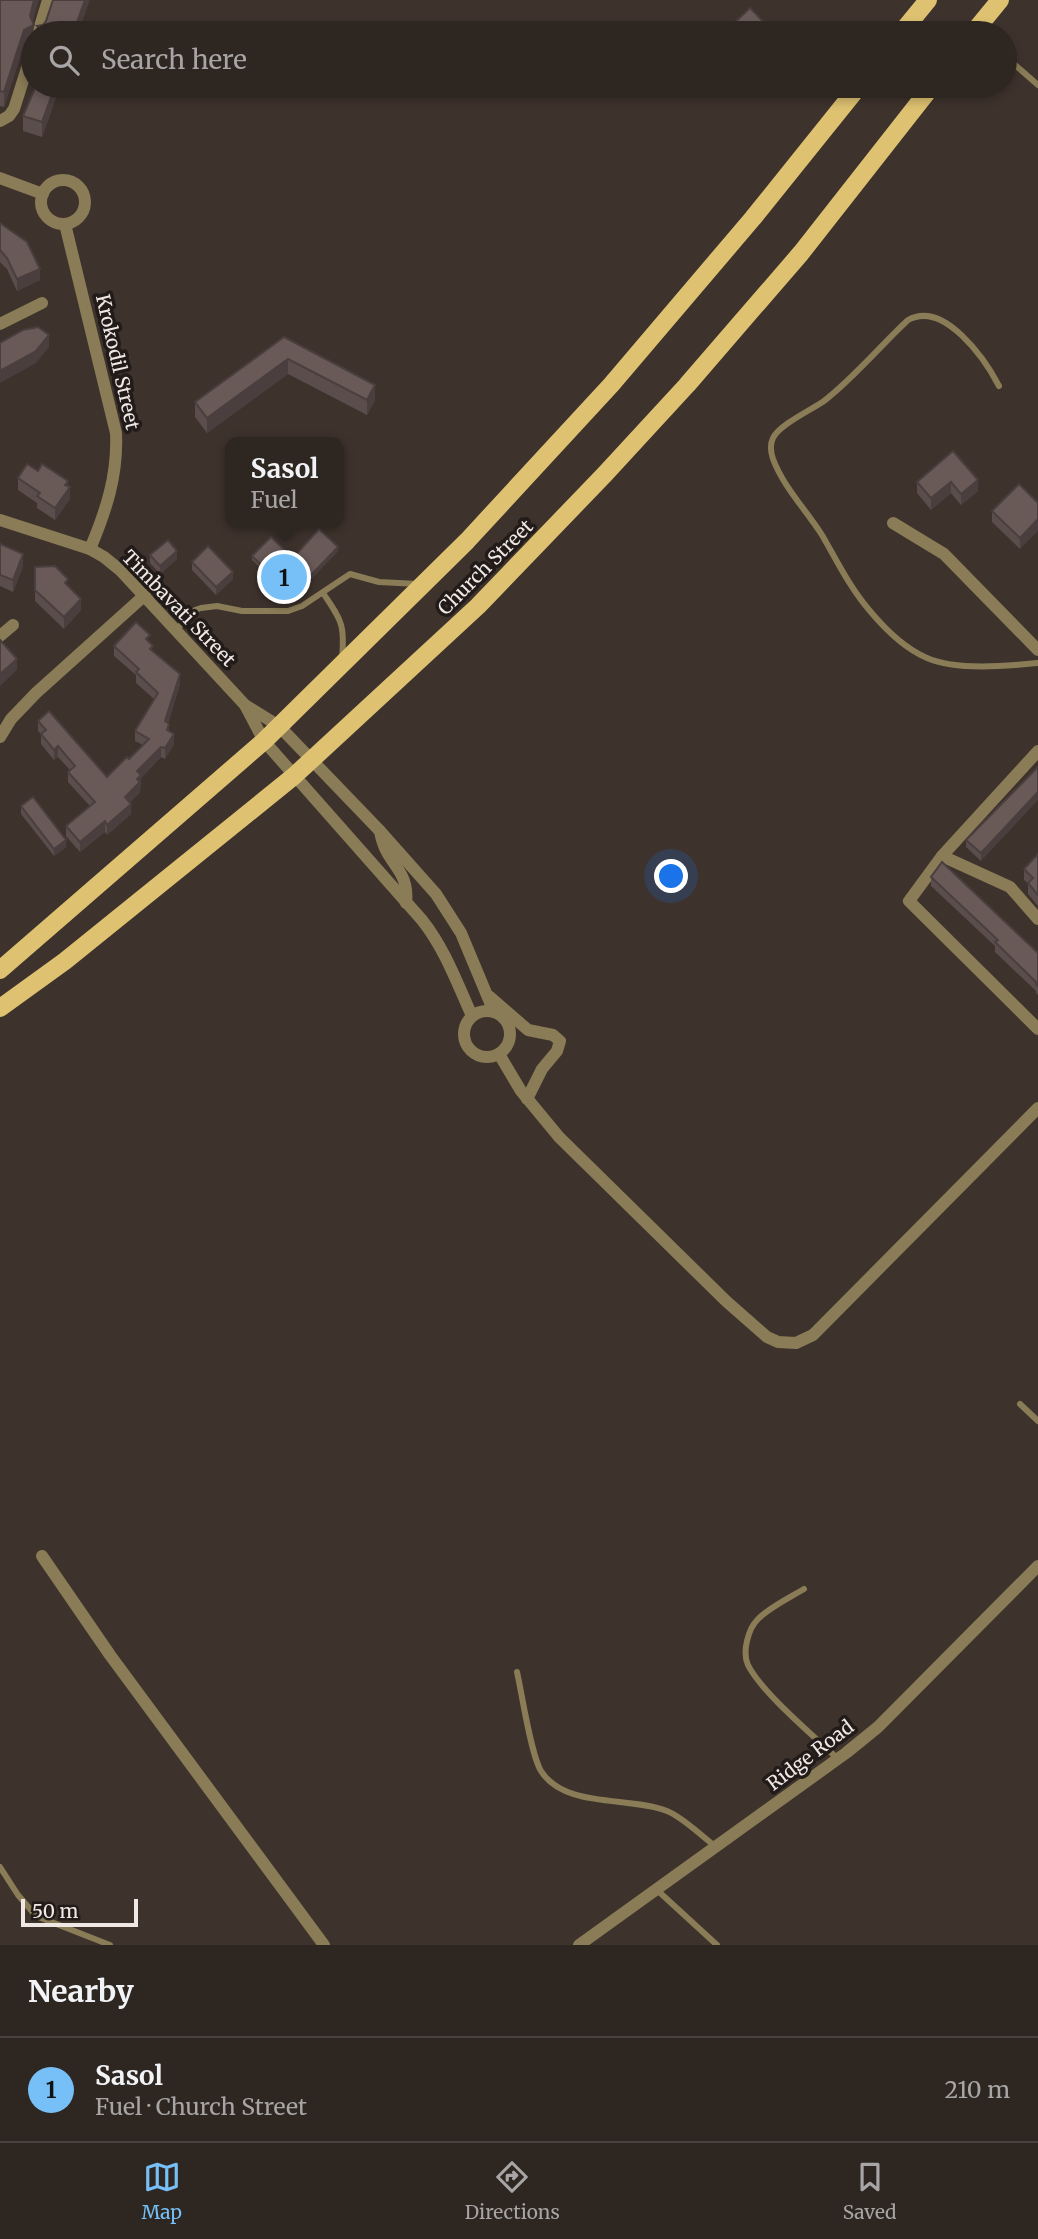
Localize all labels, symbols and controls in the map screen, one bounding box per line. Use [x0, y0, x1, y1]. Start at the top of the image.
search box [21, 21, 1017, 98]
icon: search [45, 41, 83, 79]
text: Search here [101, 43, 247, 76]
street label: Krokodil Street [91, 292, 145, 433]
popup [225, 437, 344, 528]
text: Sasol [251, 452, 318, 485]
text: Fuel [251, 485, 298, 514]
street label: Church Street [432, 514, 538, 620]
street label: Timbavati Street [117, 545, 241, 672]
pin: 1 [261, 551, 307, 603]
your location [654, 859, 688, 893]
street label: Ridge Road [762, 1715, 858, 1795]
scale bar [21, 1896, 138, 1928]
text: 50 m [32, 1899, 78, 1923]
text: Nearby [28, 1972, 134, 2010]
text: Sasol [95, 2059, 163, 2092]
text: 1 [46, 2075, 56, 2104]
text: 210 m [945, 2075, 1010, 2104]
text: Fuel · Church Street [95, 2092, 307, 2121]
tab: Map [141, 2158, 182, 2224]
tab: Directions [465, 2158, 560, 2224]
tab: Saved [843, 2158, 897, 2224]

